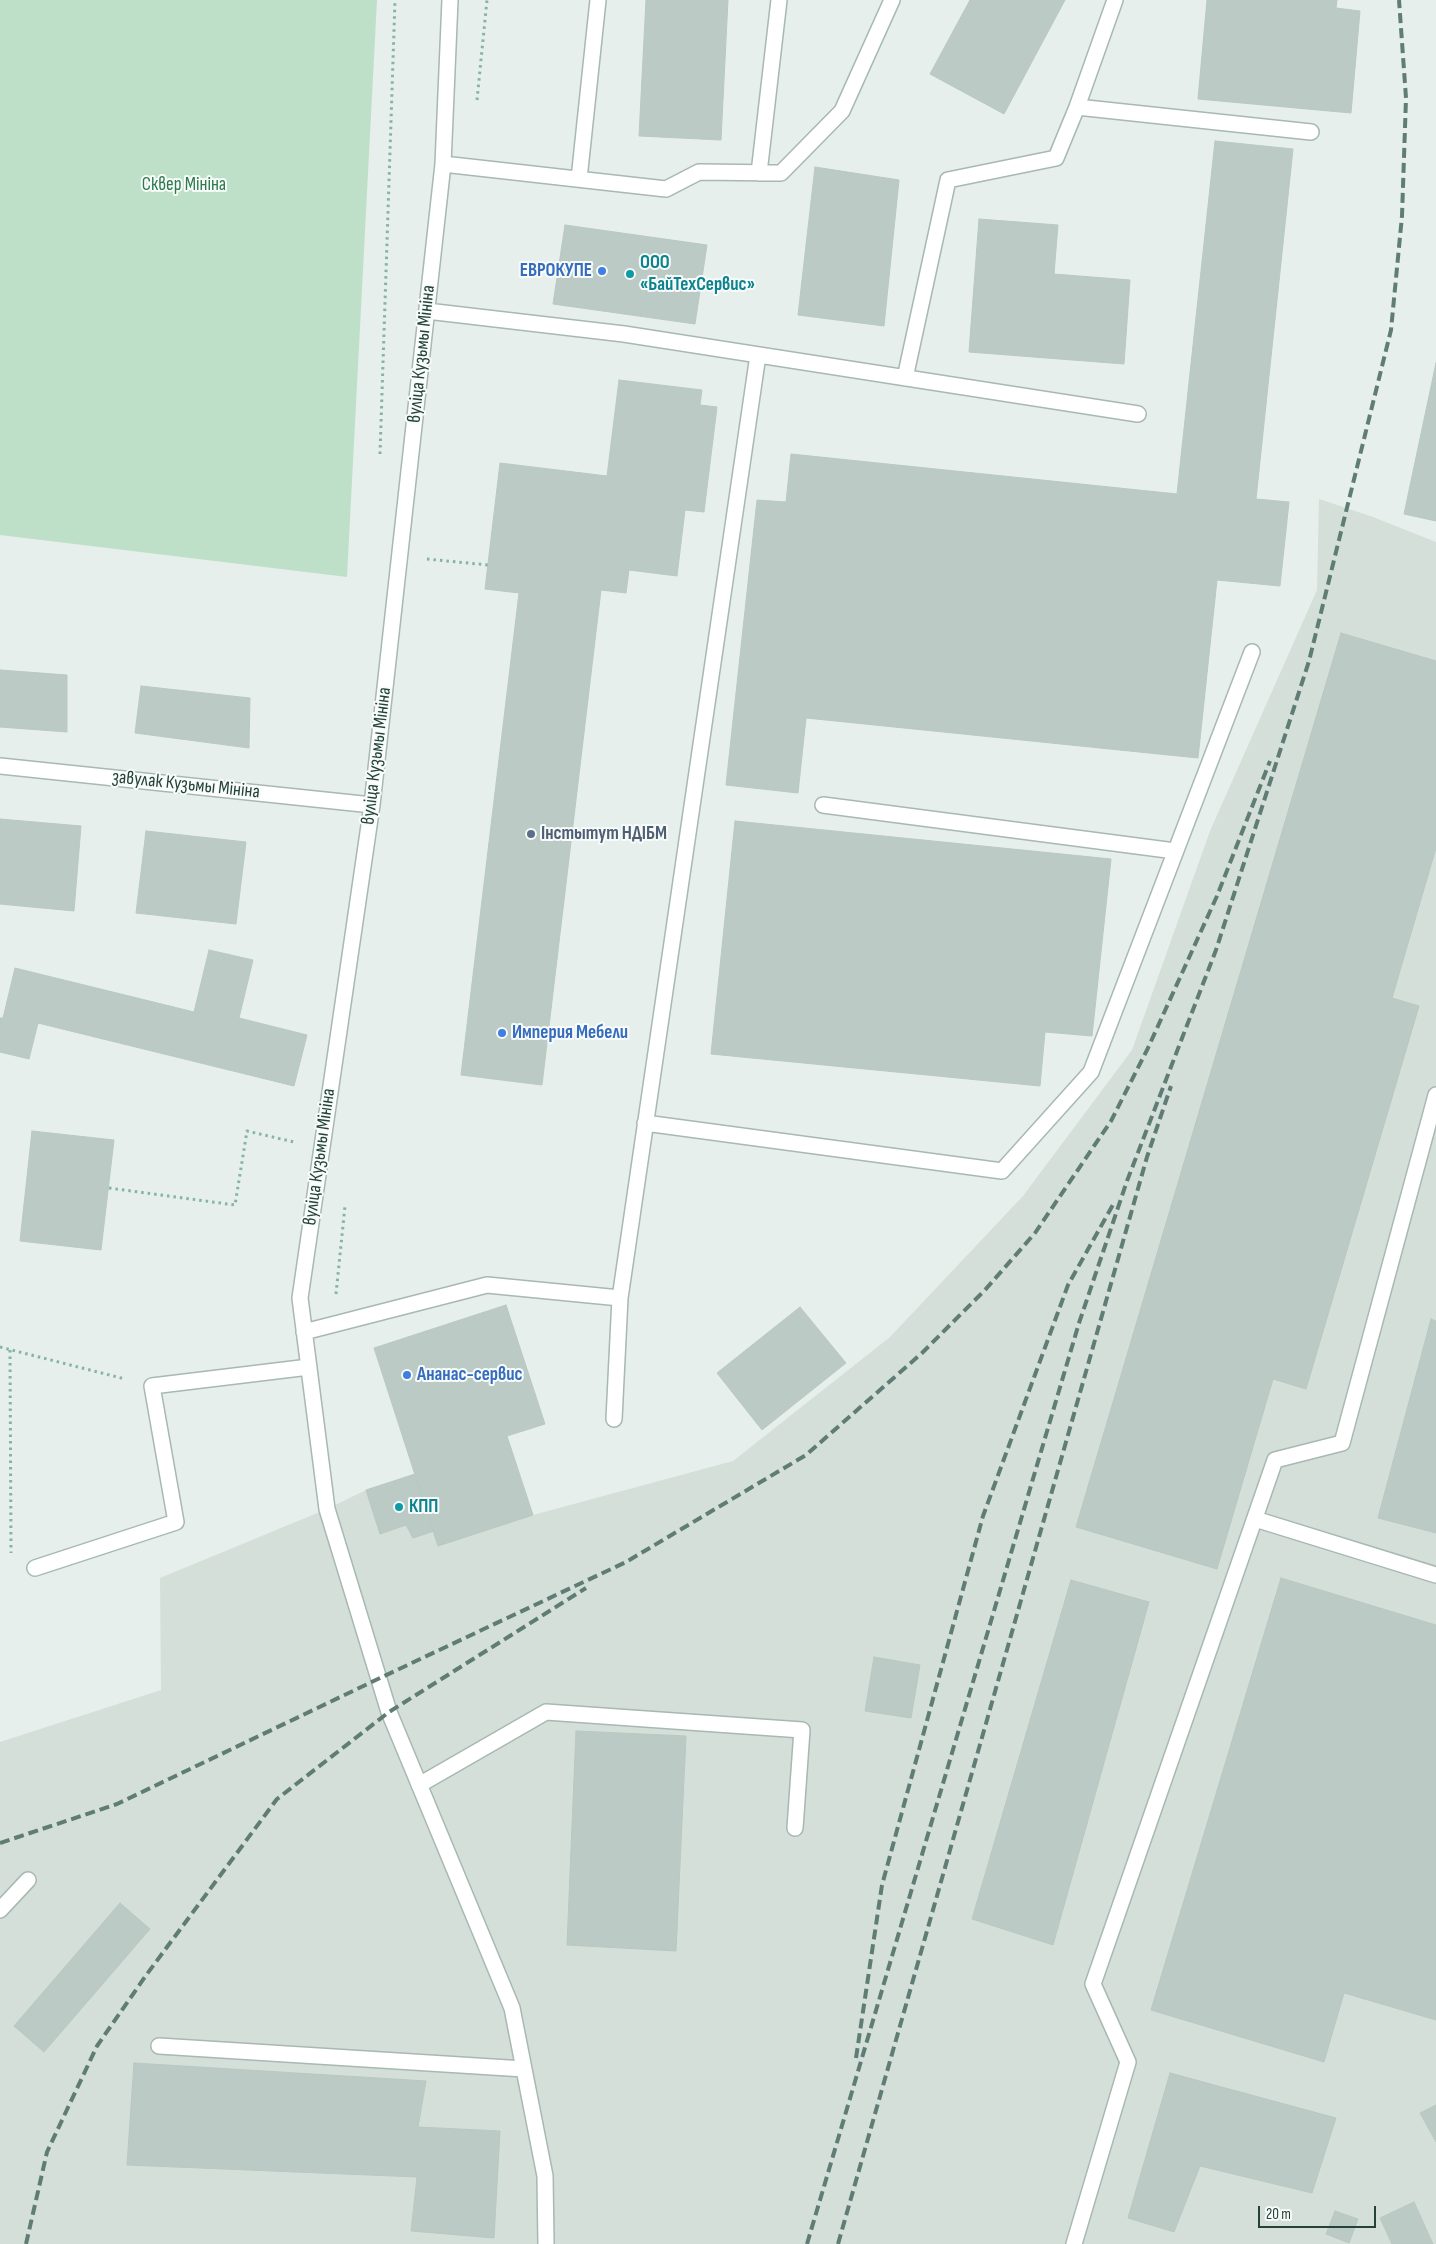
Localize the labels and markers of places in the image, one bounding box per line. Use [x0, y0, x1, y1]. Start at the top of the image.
place label: ООО «БайТехСервис» [640, 252, 755, 296]
place label: ЕВРОКУПЕ [520, 260, 592, 282]
marker: ЕВРОКУПЕ [596, 265, 608, 277]
marker: ООО «БайТехСервис» [624, 268, 636, 280]
place label: Інстытут НДІБМ [541, 823, 667, 845]
marker: Інстытут НДІБМ [525, 828, 537, 840]
place label: Империя Мебели [512, 1022, 628, 1044]
marker: Империя Мебели [496, 1027, 508, 1039]
place label: Ананас-сервис [417, 1364, 523, 1386]
marker: Ананас-сервис [401, 1369, 413, 1381]
place label: КПП [409, 1496, 438, 1518]
marker: КПП [393, 1501, 405, 1513]

